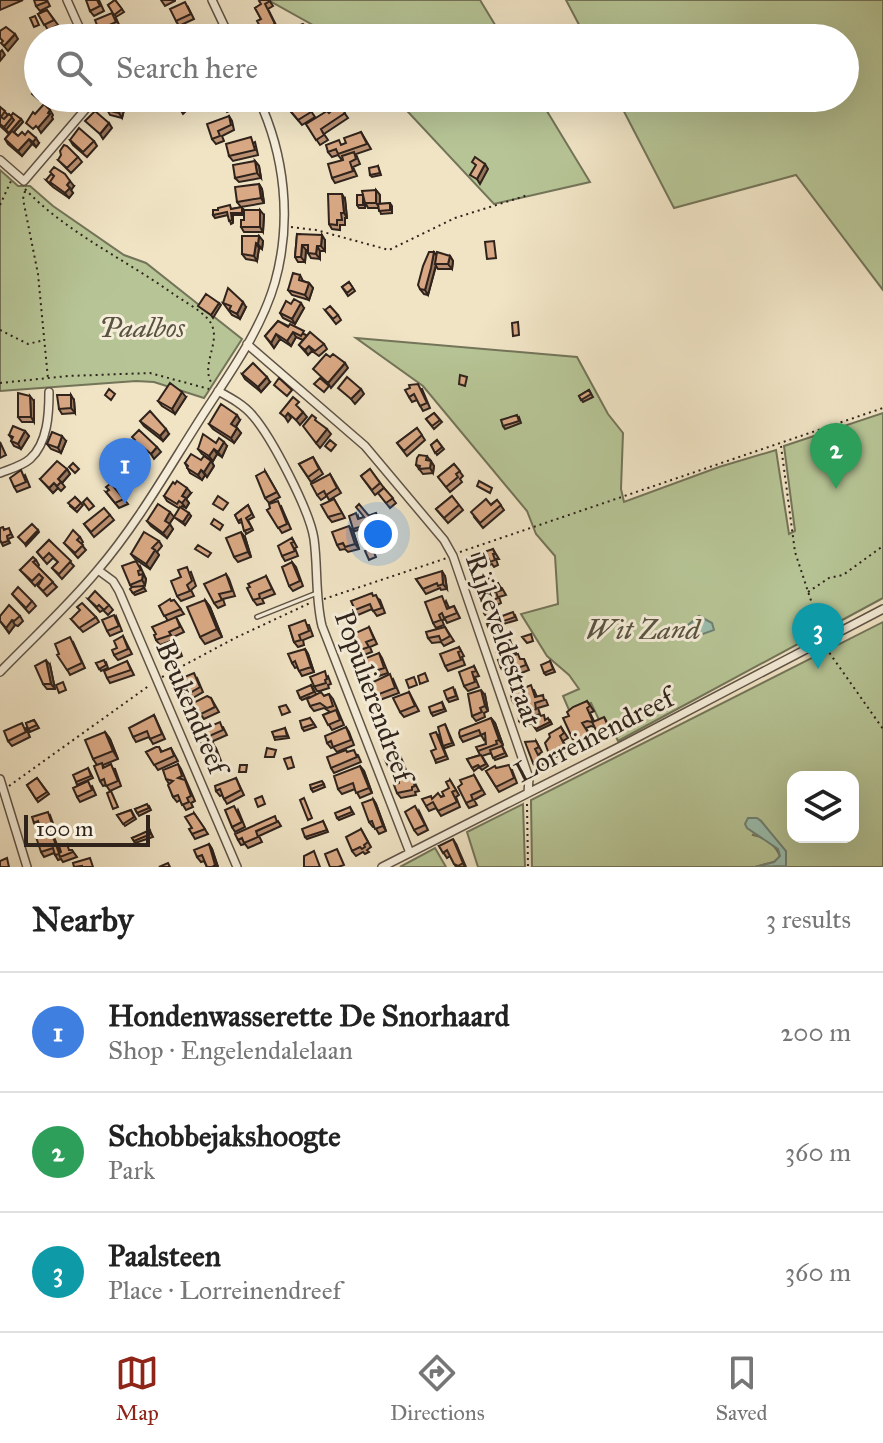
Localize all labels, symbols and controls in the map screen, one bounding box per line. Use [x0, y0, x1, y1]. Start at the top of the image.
search box [24, 24, 859, 112]
icon: search [52, 46, 96, 90]
text: Search here [116, 50, 258, 86]
park label: Paalbos [99, 310, 186, 345]
pin: 2 [810, 423, 862, 489]
pin: 1 [99, 438, 151, 504]
your location [358, 514, 398, 554]
street label: Rijkeveldestraat [458, 549, 550, 731]
pin: 3 [792, 603, 844, 669]
street label: Populierendreef [327, 606, 423, 791]
park label: Wit Zand [586, 612, 703, 647]
street label: Beukendreef [148, 635, 238, 783]
street label: Lorreinendreef [508, 678, 684, 790]
map controls [787, 771, 859, 843]
button: layers [787, 771, 859, 843]
scale bar [24, 811, 150, 847]
text: 100 m [36, 815, 93, 842]
text: Nearby [32, 899, 134, 940]
text: 3 results [766, 903, 851, 935]
text: Hondenwasserette De Snorhaard [108, 998, 510, 1034]
text: 1 [53, 1016, 63, 1048]
text: 200 m [780, 1016, 851, 1048]
text: Shop · Engelendalelaan [108, 1034, 353, 1066]
text: Schobbejakshoogte [108, 1118, 341, 1154]
text: 2 [52, 1136, 64, 1168]
text: 360 m [785, 1136, 851, 1168]
text: Park [108, 1154, 155, 1186]
text: Paalsteen [108, 1238, 221, 1274]
text: 3 [53, 1256, 63, 1288]
text: 360 m [785, 1256, 851, 1288]
text: Place · Lorreinendreef [108, 1274, 341, 1306]
tab: Map [115, 1351, 159, 1426]
tab: Directions [390, 1351, 485, 1426]
tab: Saved [715, 1351, 768, 1426]

